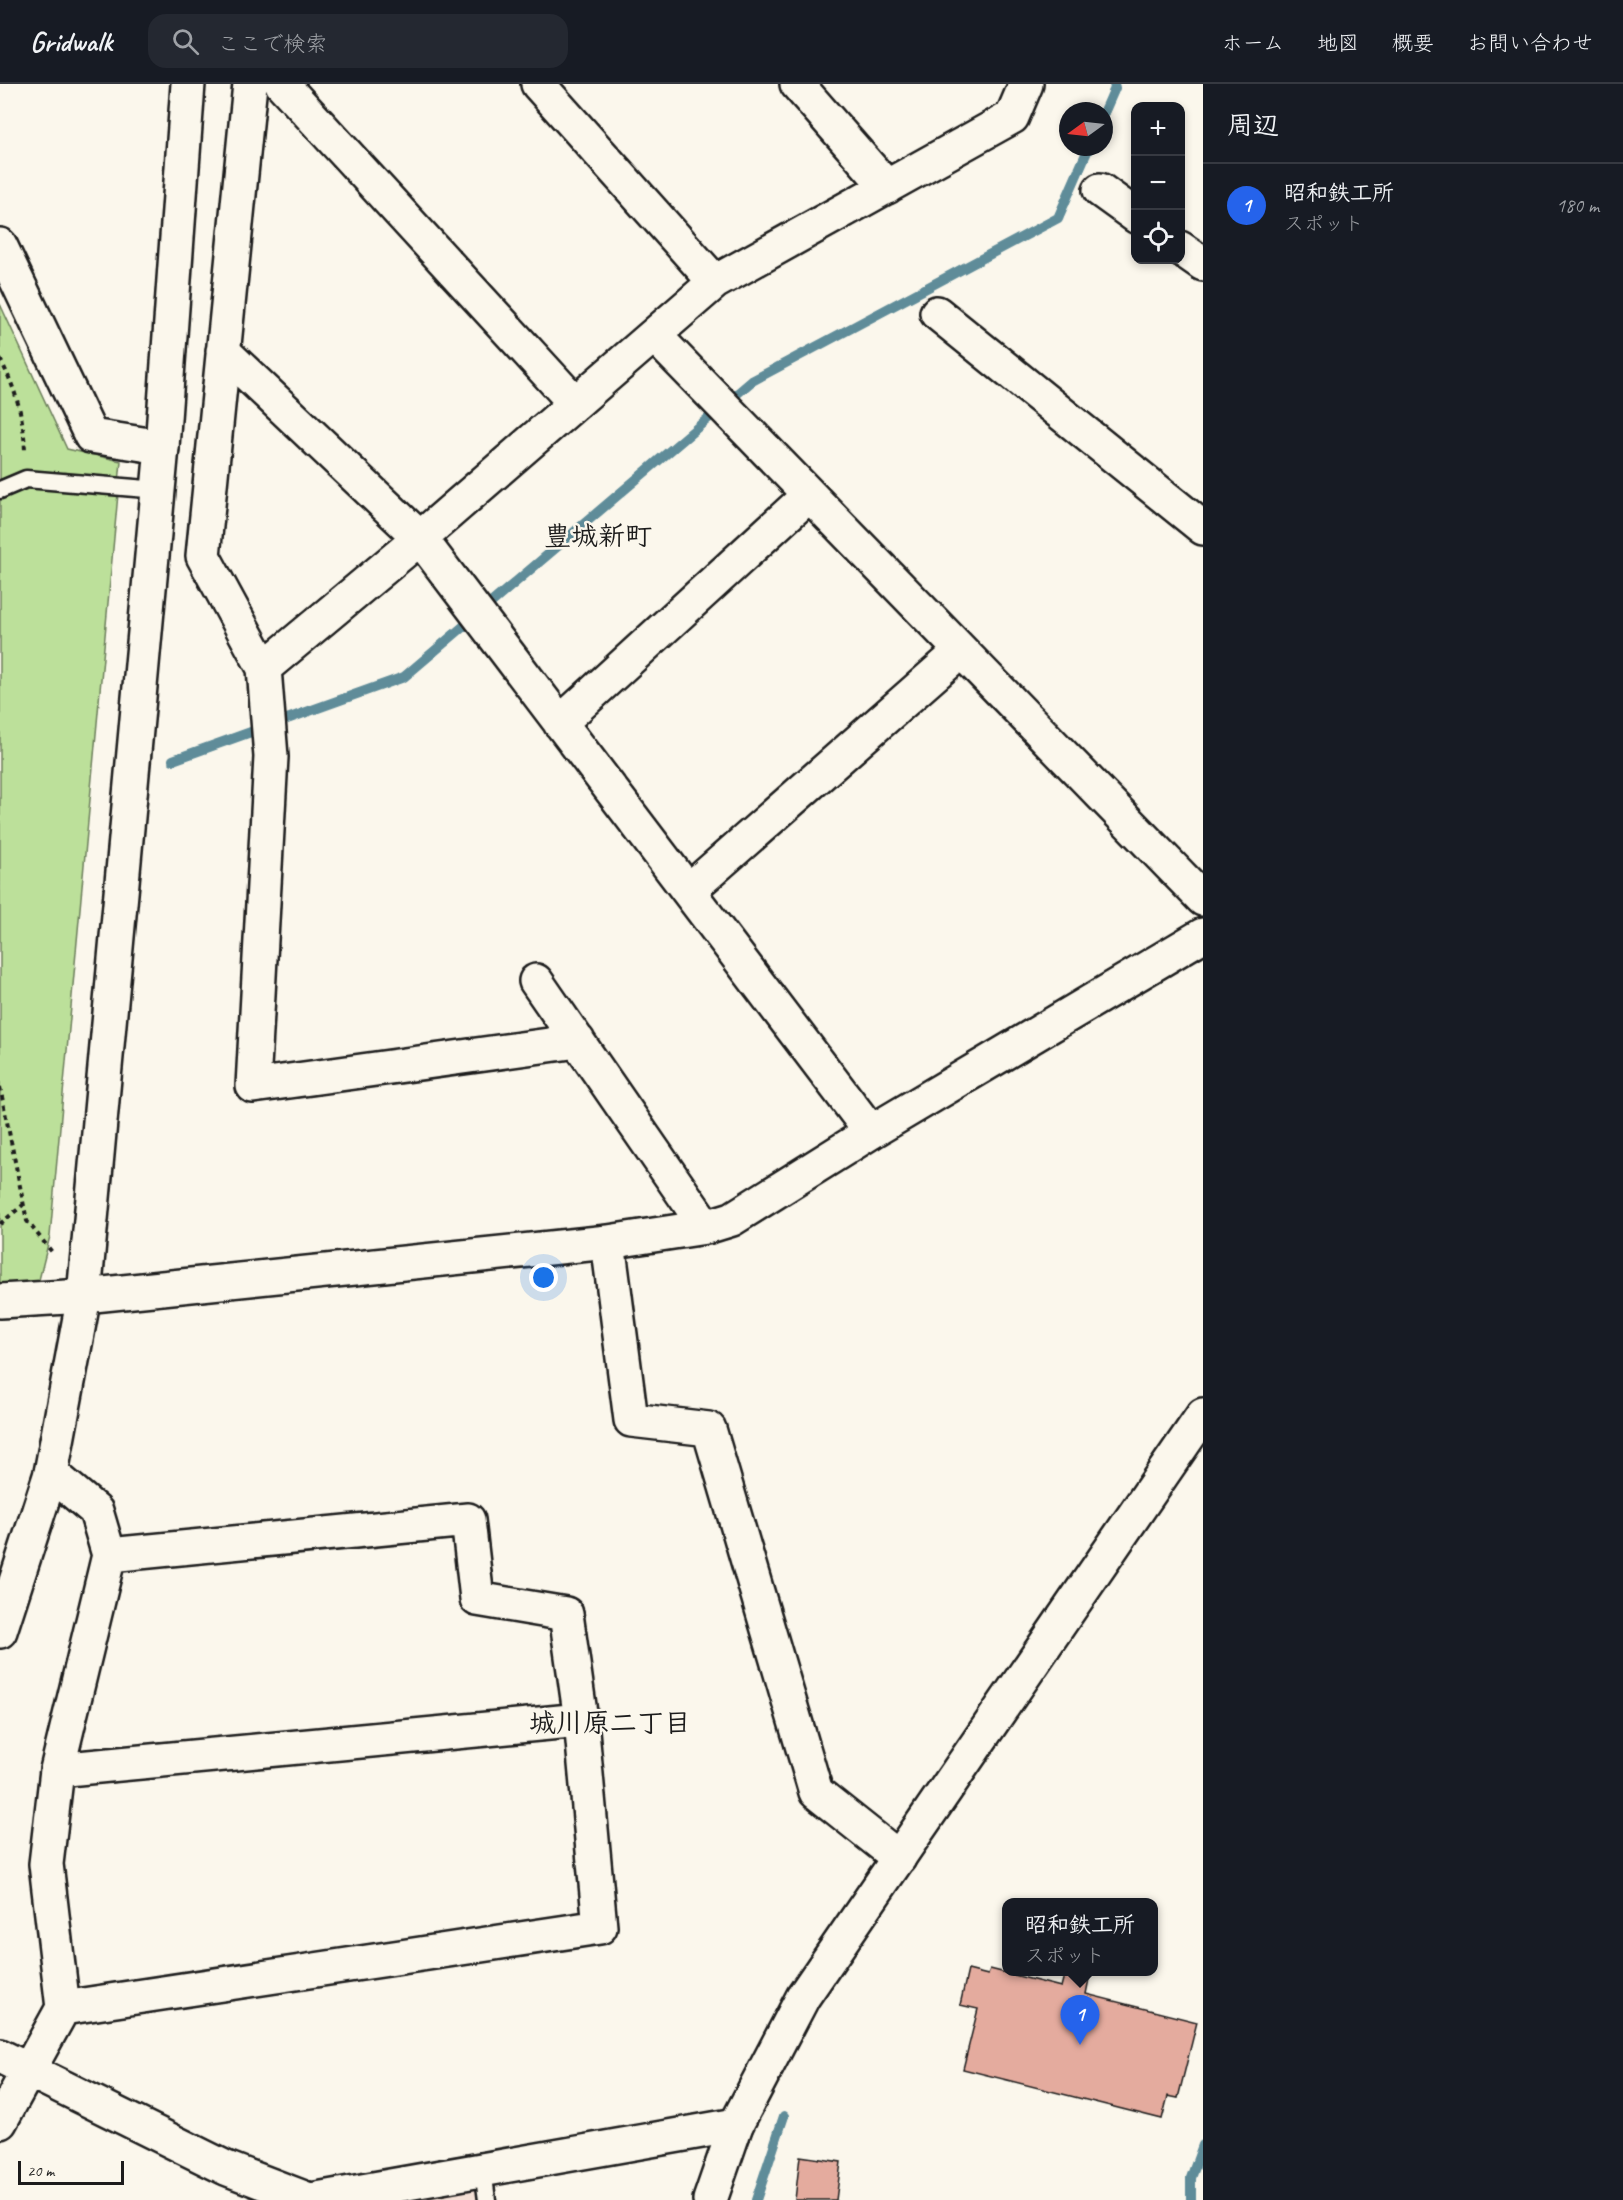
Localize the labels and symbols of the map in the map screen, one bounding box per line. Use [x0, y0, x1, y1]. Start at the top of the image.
north arrow [1059, 102, 1113, 156]
district label: 豊城新町 [544, 519, 652, 553]
your location [529, 1263, 558, 1292]
district label: 城川原二丁目 [529, 1706, 691, 1740]
pin: 1 [1060, 1996, 1100, 2045]
scale bar [18, 2158, 124, 2186]

